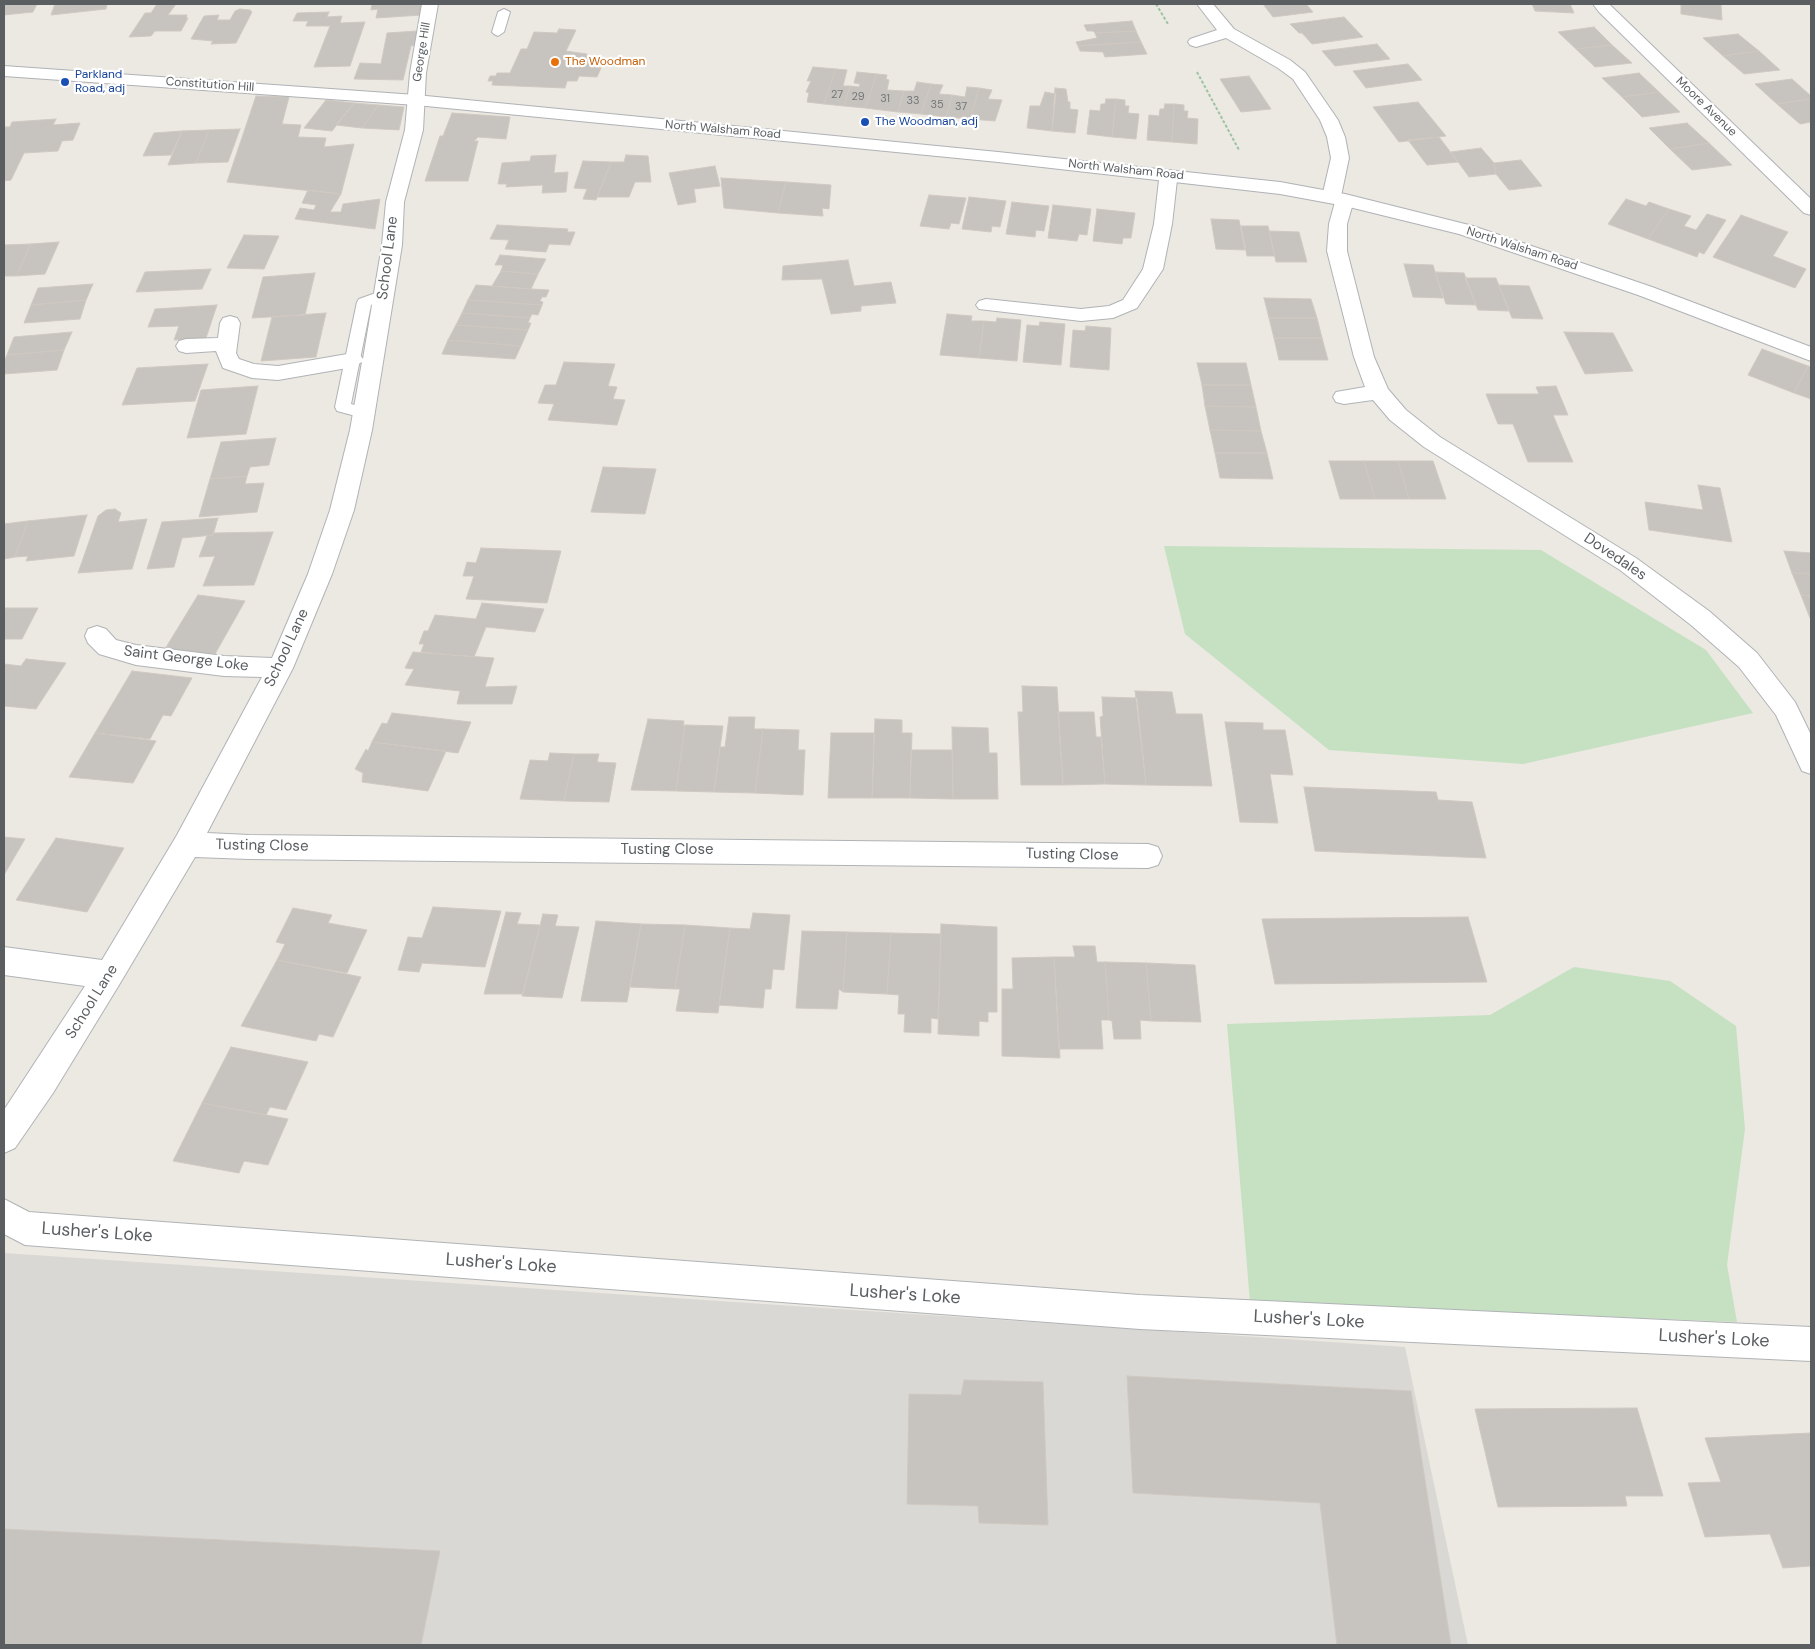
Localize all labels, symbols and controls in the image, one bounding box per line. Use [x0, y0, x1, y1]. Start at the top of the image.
street label: George Hill [410, 21, 434, 83]
place label: The Woodman [565, 55, 646, 69]
marker: The Woodman [549, 56, 561, 68]
place label: Parkland Road, adj [75, 68, 125, 96]
street label: Moore Avenue [1672, 74, 1740, 140]
street label: Constitution Hill [165, 75, 255, 95]
marker: Parkland Road, adj [59, 76, 71, 88]
house number: 27 [831, 88, 843, 102]
house number: 29 [851, 90, 865, 104]
house number: 31 [880, 92, 890, 106]
house number: 33 [906, 94, 920, 108]
house number: 35 [930, 98, 944, 112]
house number: 37 [955, 100, 967, 114]
place label: The Woodman, adj [875, 115, 978, 129]
marker: The Woodman, adj [859, 116, 871, 128]
street label: North Walsham Road [665, 118, 781, 142]
street label: North Walsham Road [1067, 157, 1185, 183]
street label: School Lane [374, 215, 402, 301]
street label: North Walsham Road [1465, 224, 1579, 274]
street label: Dovedales [1580, 529, 1650, 585]
street label: School Lane [261, 606, 313, 690]
street label: Saint George Loke [123, 642, 249, 676]
street label: Tusting Close [215, 836, 309, 856]
street label: Tusting Close [621, 841, 713, 859]
street label: Tusting Close [1025, 845, 1119, 865]
street label: School Lane [62, 962, 122, 1042]
street label: Lusher's Loke [41, 1218, 153, 1248]
street label: Lusher's Loke [445, 1249, 557, 1279]
street label: Lusher's Loke [849, 1280, 961, 1310]
street label: Lusher's Loke [1253, 1306, 1365, 1334]
street label: Lusher's Loke [1658, 1325, 1770, 1353]

